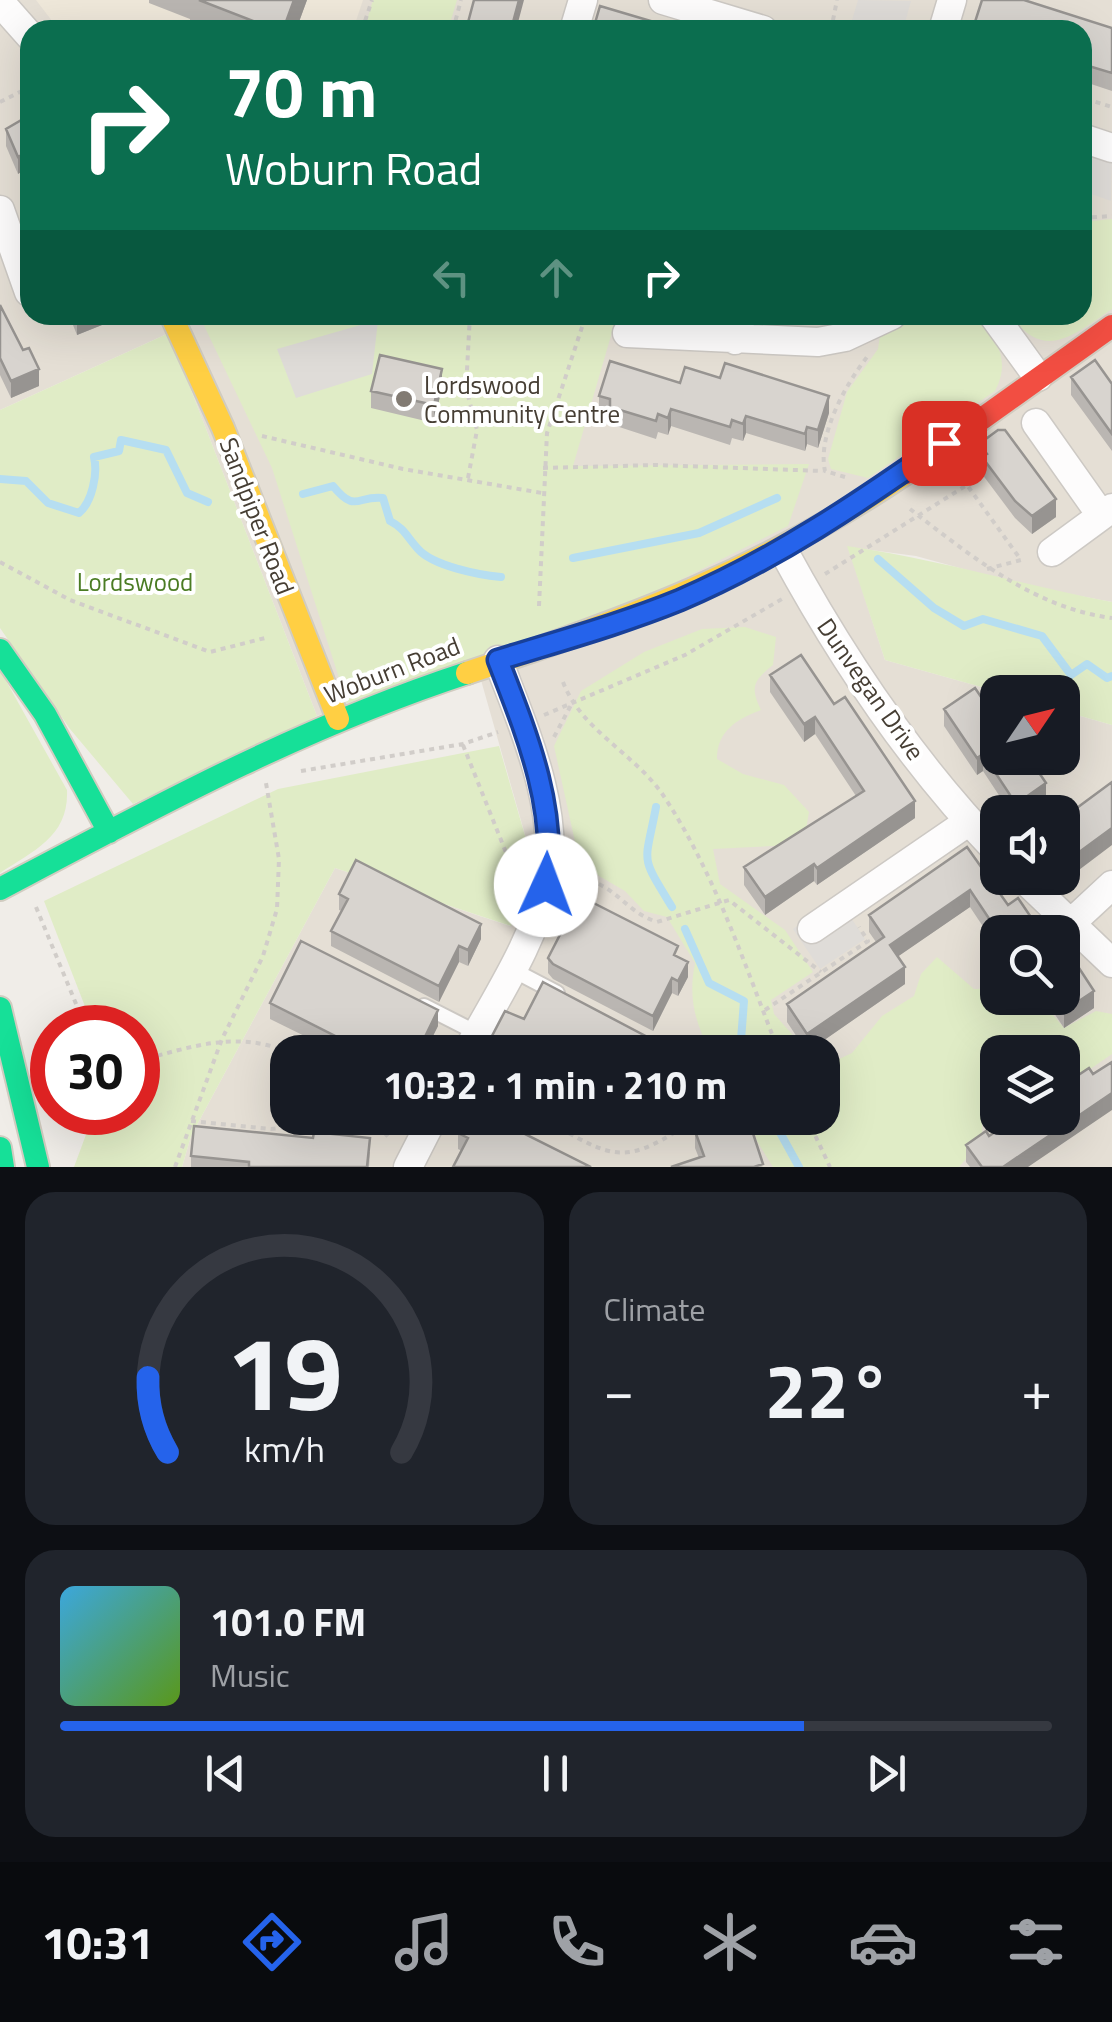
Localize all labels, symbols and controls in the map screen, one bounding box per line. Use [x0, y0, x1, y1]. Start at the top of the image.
text: 70 m [225, 38, 378, 144]
icon: right [60, 60, 190, 190]
text: Woburn Road [225, 134, 482, 202]
icon: left [424, 250, 479, 305]
icon: ahead [529, 250, 584, 305]
icon: right [634, 250, 689, 305]
place label: Lordswood Community Centre [424, 366, 620, 433]
marker: Lordswood Community Centre [393, 388, 415, 410]
pin [902, 401, 987, 486]
icon: arrive [917, 416, 972, 471]
street label: Sandpiper Road [210, 432, 304, 600]
park label: Lordswood [77, 563, 193, 601]
street label: Dunvegan Drive [808, 610, 934, 768]
street label: Woburn Road [318, 627, 466, 713]
north arrow [980, 675, 1080, 775]
map controls [980, 675, 1080, 1135]
button: sound [980, 795, 1080, 895]
position arrow [494, 833, 598, 937]
button: search [980, 915, 1080, 1015]
speed limit sign: 30 [30, 1005, 160, 1135]
button: layers [980, 1035, 1080, 1135]
text: 10:32 · 1 min · 210 m [383, 1056, 727, 1114]
text: Climate [604, 1285, 705, 1333]
text: 19 [226, 1292, 342, 1450]
text: 22° [765, 1333, 891, 1447]
text: − [604, 1348, 634, 1431]
text: + [1021, 1348, 1052, 1431]
text: km/h [244, 1421, 325, 1476]
text: 101.0 FM [210, 1593, 366, 1651]
text: Music [210, 1651, 290, 1699]
icon: previous [198, 1746, 253, 1801]
icon: pause [528, 1746, 583, 1801]
icon: next [859, 1746, 914, 1801]
icon: directions [237, 1907, 307, 1977]
icon: music [389, 1907, 459, 1977]
icon: phone [542, 1907, 612, 1977]
icon: climate [695, 1907, 765, 1977]
icon: car [848, 1907, 918, 1977]
icon: filters [1001, 1907, 1071, 1977]
text: 10:31 [41, 1908, 154, 1976]

